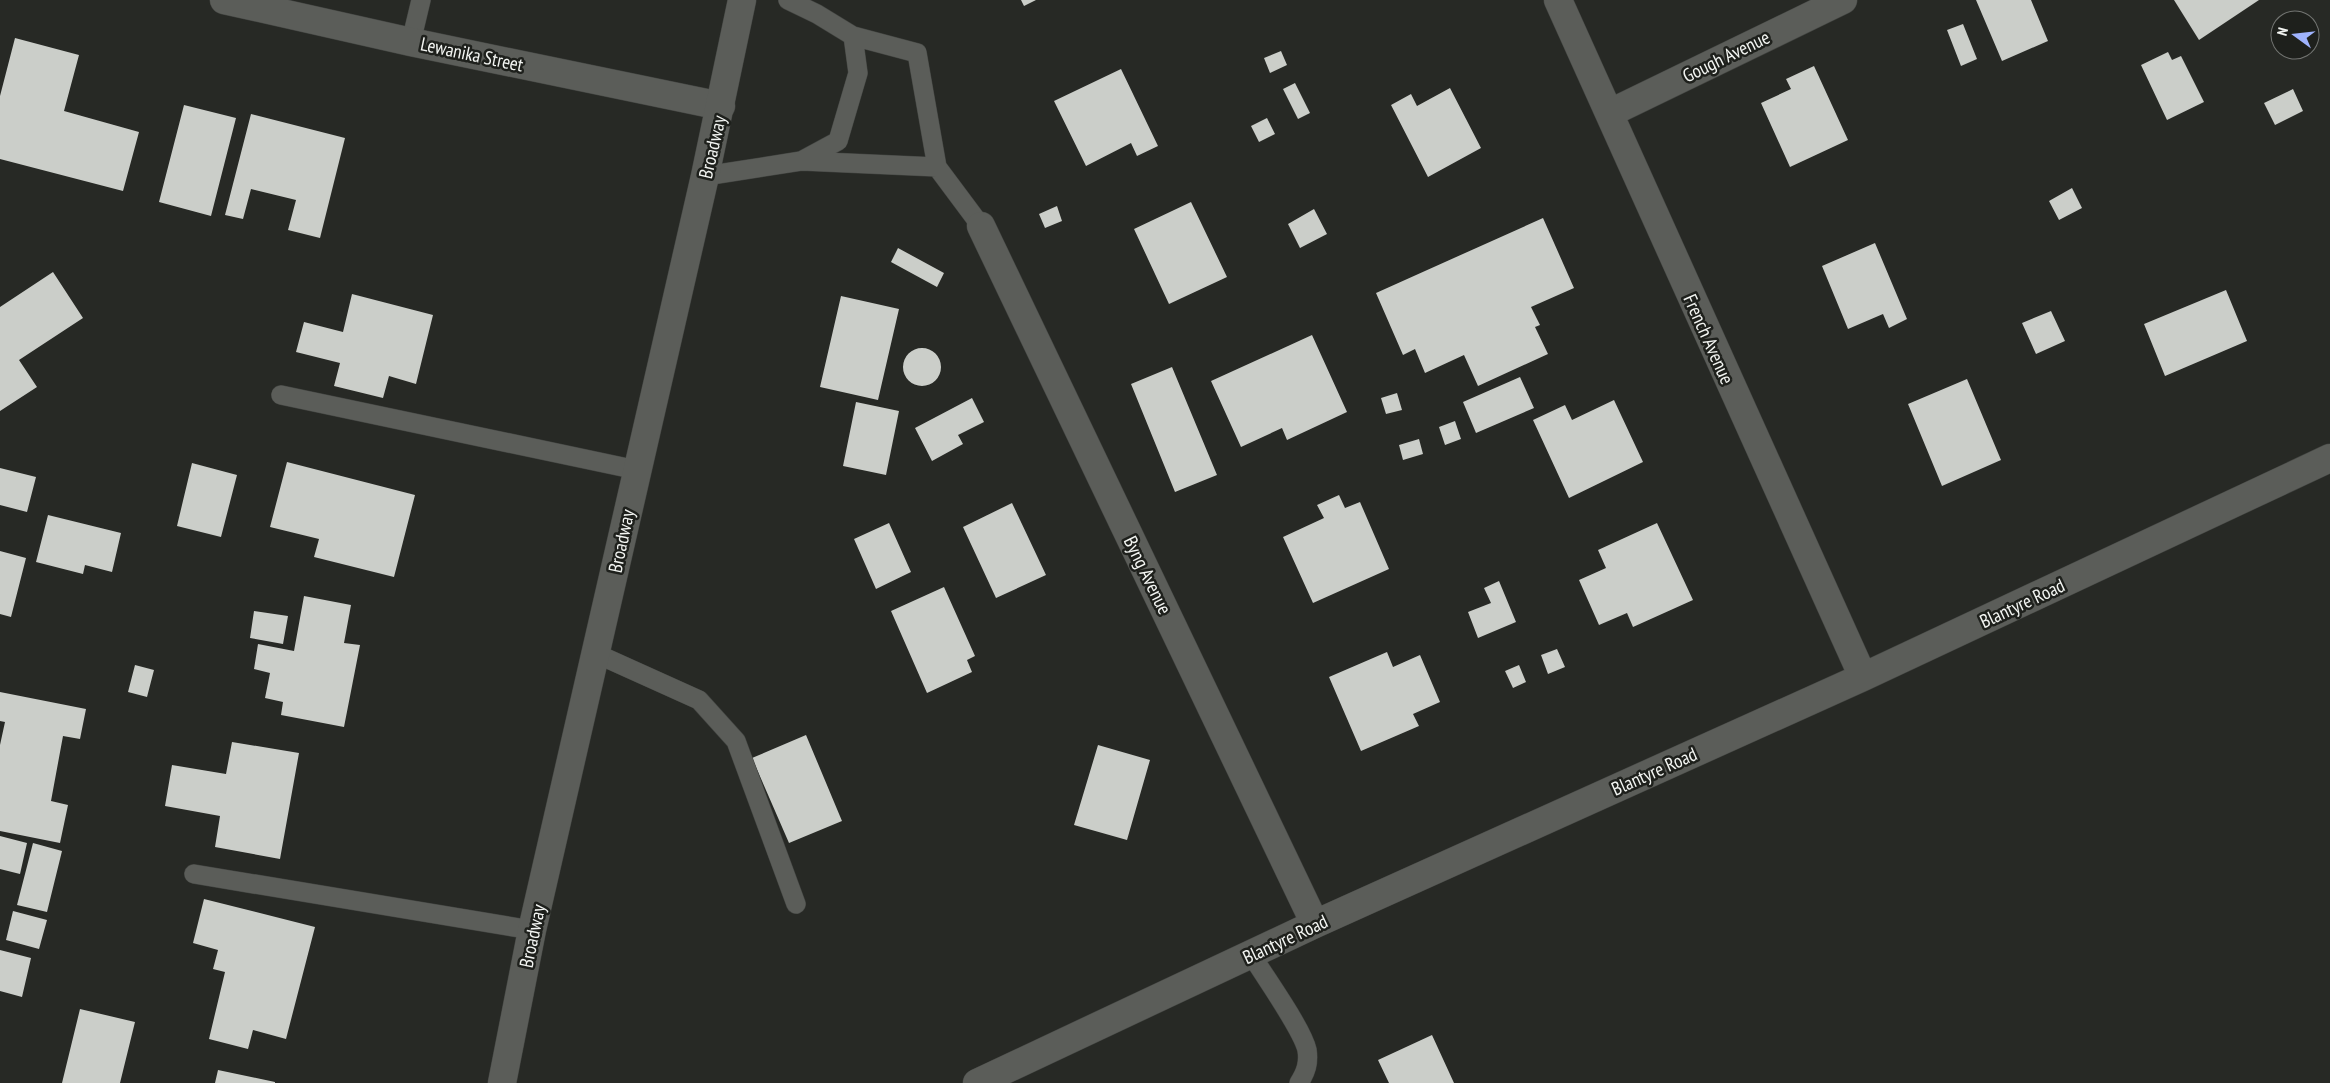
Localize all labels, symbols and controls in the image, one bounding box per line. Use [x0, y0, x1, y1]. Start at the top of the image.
north arrow [2270, 10, 2320, 60]
street label: Gough Avenue [1679, 25, 1774, 87]
text: N [2273, 26, 2292, 38]
street label: Lewanika Street [418, 31, 526, 77]
street label: Broadway [693, 112, 731, 181]
street label: French Avenue [1679, 290, 1740, 388]
street label: Broadway [603, 506, 640, 575]
street label: Byng Avenue [1119, 532, 1177, 618]
street label: Blantyre Road [1976, 573, 2068, 633]
street label: Blantyre Road [1608, 742, 1700, 800]
street label: Broadway [514, 901, 551, 970]
street label: Blantyre Road [1239, 909, 1331, 969]

